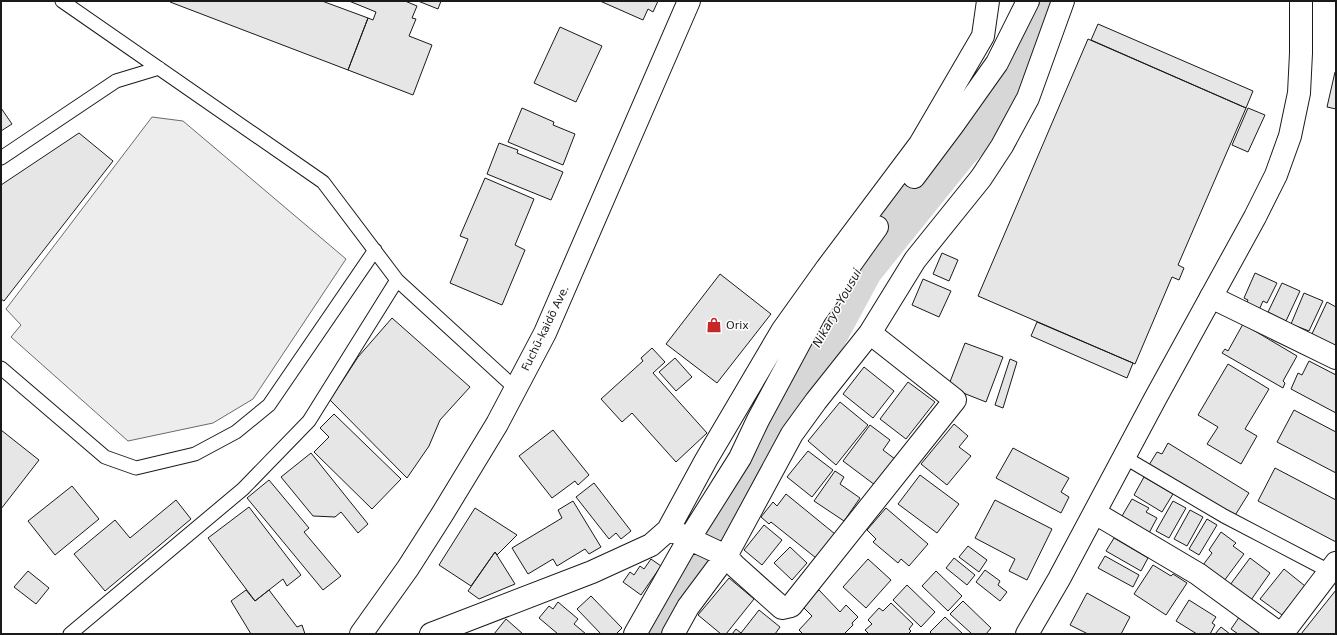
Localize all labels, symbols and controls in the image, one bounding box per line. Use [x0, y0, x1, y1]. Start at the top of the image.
water label: Nikaryo-Yousui [810, 266, 865, 350]
street label: Fuchū-kaidō Ave. [519, 283, 572, 373]
shop icon: Orix [705, 316, 723, 334]
place label: Orix [726, 319, 749, 332]

